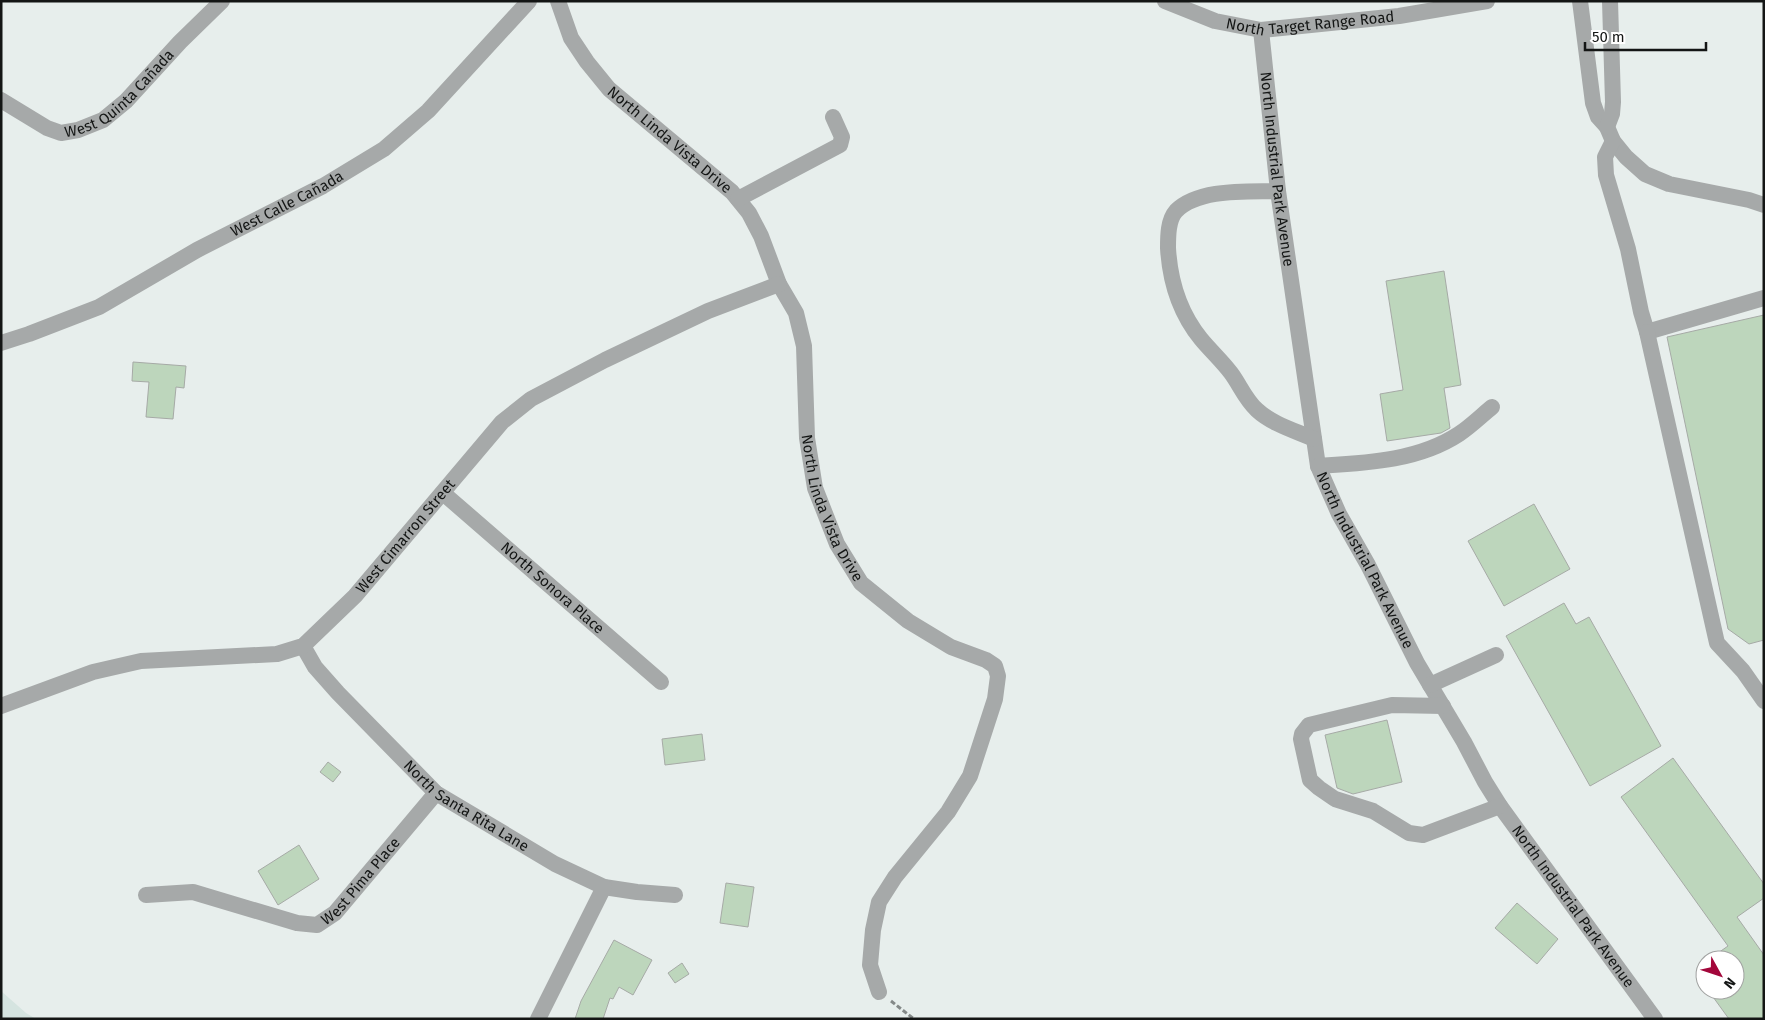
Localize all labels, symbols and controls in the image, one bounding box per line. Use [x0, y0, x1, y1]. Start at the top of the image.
street label: North Target Range Road [1225, 8, 1395, 40]
scale bar [1585, 20, 1706, 52]
text: 50 m [1592, 28, 1625, 46]
street label: West Quinta Cañada [63, 46, 178, 141]
street label: North Industrial Park Avenue [1256, 71, 1298, 268]
street label: North Linda Vista Drive [604, 83, 736, 197]
street label: West Calle Cañada [228, 167, 347, 240]
street label: North Linda Vista Drive [798, 433, 867, 585]
street label: North Industrial Park Avenue [1313, 469, 1417, 652]
street label: West Cimarron Street [352, 475, 459, 597]
street label: North Sonora Place [497, 538, 608, 638]
street label: North Santa Rita Lane [400, 756, 532, 855]
street label: North Industrial Park Avenue [1508, 822, 1638, 991]
street label: West Pima Place [318, 834, 404, 929]
north arrow [1695, 950, 1745, 1000]
text: N [1720, 974, 1739, 992]

